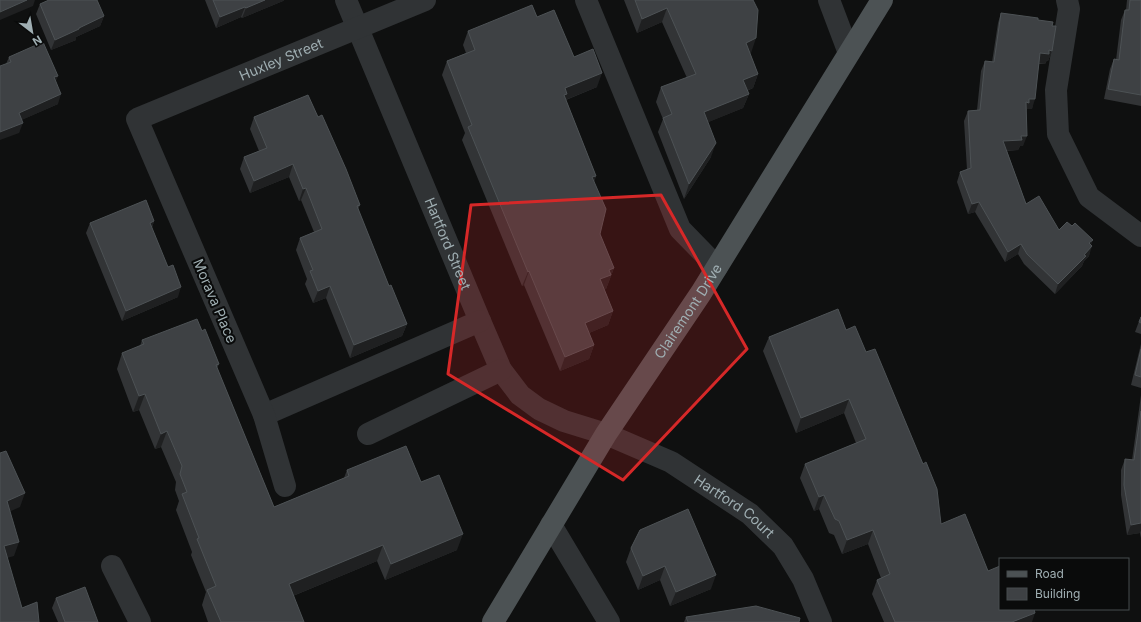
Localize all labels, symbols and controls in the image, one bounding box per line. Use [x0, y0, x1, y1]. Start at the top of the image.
north arrow [12, 12, 52, 52]
text: N [30, 32, 44, 49]
street label: Huxley Street [236, 34, 326, 84]
street label: Hartford Street [421, 195, 475, 292]
street label: Morava Place [190, 256, 241, 346]
street label: Clairemont Drive [650, 260, 725, 362]
street label: Hartford Court [691, 471, 779, 541]
legend [999, 558, 1129, 610]
text: Road [1035, 566, 1064, 581]
text: Building [1035, 586, 1080, 601]

